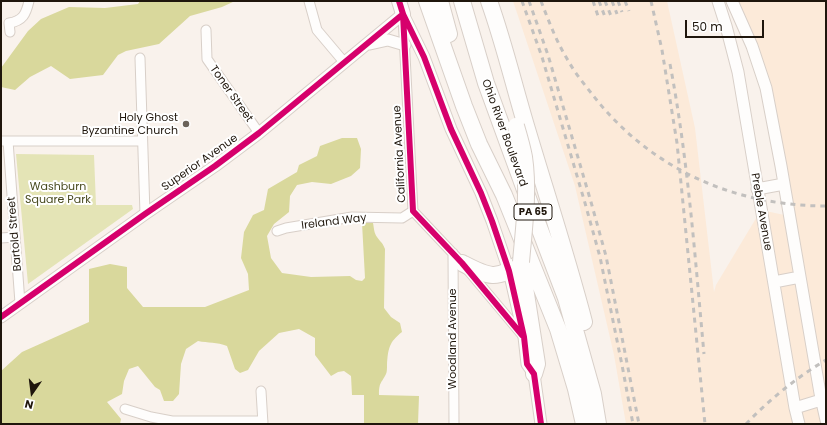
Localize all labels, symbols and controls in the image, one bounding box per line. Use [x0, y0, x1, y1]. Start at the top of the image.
scale bar [687, 12, 766, 38]
text: 50 m [692, 18, 723, 35]
street label: Toner Street [207, 63, 255, 125]
street label: Ohio River Boulevard [478, 78, 530, 188]
street label: California Avenue [391, 105, 409, 203]
place label: Holy Ghost Byzantine Church [82, 111, 178, 137]
marker: Holy Ghost Byzantine Church [181, 119, 191, 129]
street label: Superior Avenue [159, 132, 241, 194]
street label: Preble Avenue [748, 172, 774, 252]
park label: Washburn Square Park [25, 180, 91, 206]
street label: Bartold Street [5, 196, 25, 272]
road number: PA 65 [514, 204, 552, 220]
street label: Ireland Way [301, 211, 367, 233]
street label: Woodland Avenue [446, 288, 460, 390]
north arrow [12, 373, 52, 413]
text: N [23, 396, 35, 413]

